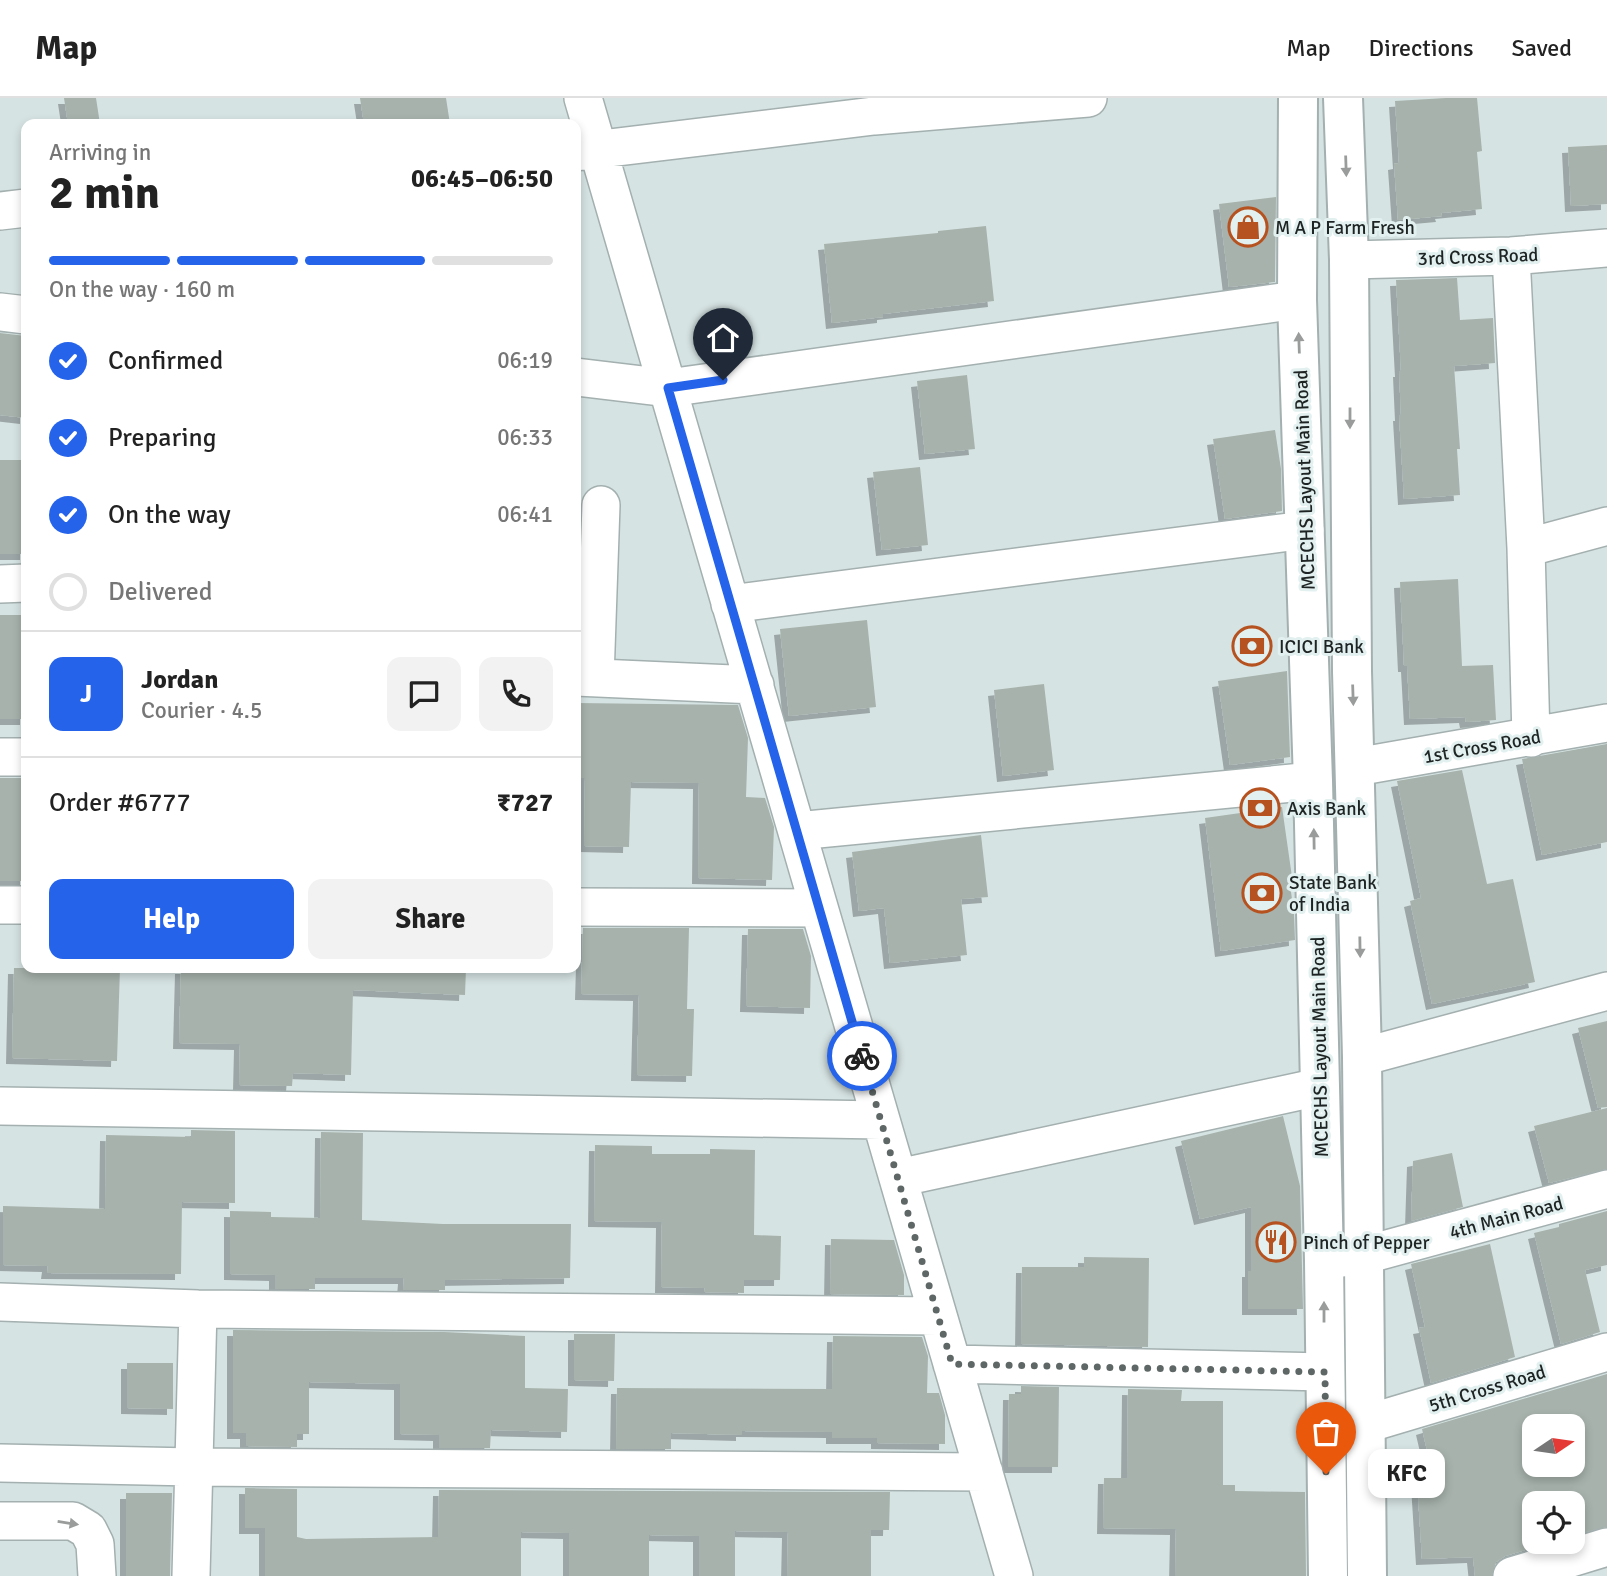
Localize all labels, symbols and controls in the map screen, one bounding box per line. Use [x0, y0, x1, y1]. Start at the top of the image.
text: Map [35, 28, 97, 69]
text: Map [1286, 33, 1331, 63]
text: Directions [1369, 33, 1474, 63]
text: Saved [1512, 33, 1572, 63]
text: Arriving in [49, 138, 151, 167]
one-way arrow [1340, 155, 1351, 177]
text: 06:45–06:50 [411, 163, 553, 195]
text: 2 min [49, 165, 160, 221]
shop icon: M A P Farm Fresh [1227, 206, 1269, 248]
place label: M A P Farm Fresh [1275, 216, 1415, 240]
street label: 3rd Cross Road [1417, 243, 1539, 271]
text: On the way · 160 m [49, 275, 235, 304]
pin [693, 308, 753, 380]
icon: home [704, 319, 742, 357]
one-way arrow [1293, 331, 1304, 353]
icon: check [49, 342, 87, 380]
text: Confirmed [108, 345, 223, 377]
text: 06:19 [497, 346, 553, 375]
street label: MCECHS Layout Main Road [1289, 369, 1321, 591]
one-way arrow [1344, 407, 1356, 429]
icon: check [49, 419, 87, 457]
text: Preparing [108, 422, 216, 454]
text: 06:33 [497, 423, 553, 452]
icon: check [49, 496, 87, 534]
text: On the way [108, 499, 231, 531]
text: 06:41 [497, 500, 553, 529]
text: Delivered [108, 576, 213, 608]
bank icon: ICICI Bank [1231, 625, 1273, 667]
place label: ICICI Bank [1279, 635, 1364, 659]
button: chat [387, 657, 461, 731]
button: phone [479, 657, 553, 731]
text: Jordan [141, 664, 218, 696]
text: J [80, 678, 92, 710]
one-way arrow [1348, 684, 1359, 706]
text: Courier · 4.5 [141, 696, 262, 725]
street label: 1st Cross Road [1422, 725, 1543, 769]
text: Order #6777 [49, 787, 190, 819]
text: ₹727 [497, 787, 553, 819]
bank icon: Axis Bank [1239, 787, 1281, 829]
place label: Axis Bank [1287, 797, 1367, 821]
one-way arrow [1308, 828, 1320, 850]
place label: State Bank of India [1289, 871, 1377, 917]
bank icon: State Bank of India [1241, 872, 1283, 914]
button: Help [49, 879, 294, 959]
button: Share [308, 879, 553, 959]
street label: MCECHS Layout Main Road [1306, 936, 1334, 1158]
one-way arrow [1354, 936, 1366, 958]
courier [827, 1021, 897, 1091]
icon: bike [843, 1037, 881, 1075]
street label: 4th Main Road [1447, 1191, 1566, 1245]
restaurant icon: Pinch of Pepper [1255, 1221, 1297, 1263]
place label: Pinch of Pepper [1303, 1231, 1430, 1255]
one-way arrow [1318, 1301, 1330, 1323]
street label: 5th Cross Road [1426, 1360, 1549, 1418]
pin [1296, 1402, 1356, 1474]
icon: bag [1307, 1413, 1345, 1451]
north arrow [1522, 1414, 1586, 1477]
map controls [1522, 1414, 1585, 1554]
callout: KFC [1368, 1450, 1445, 1498]
text: KFC [1386, 1459, 1427, 1488]
button: locate [1522, 1491, 1585, 1554]
one-way arrow [57, 1517, 79, 1528]

